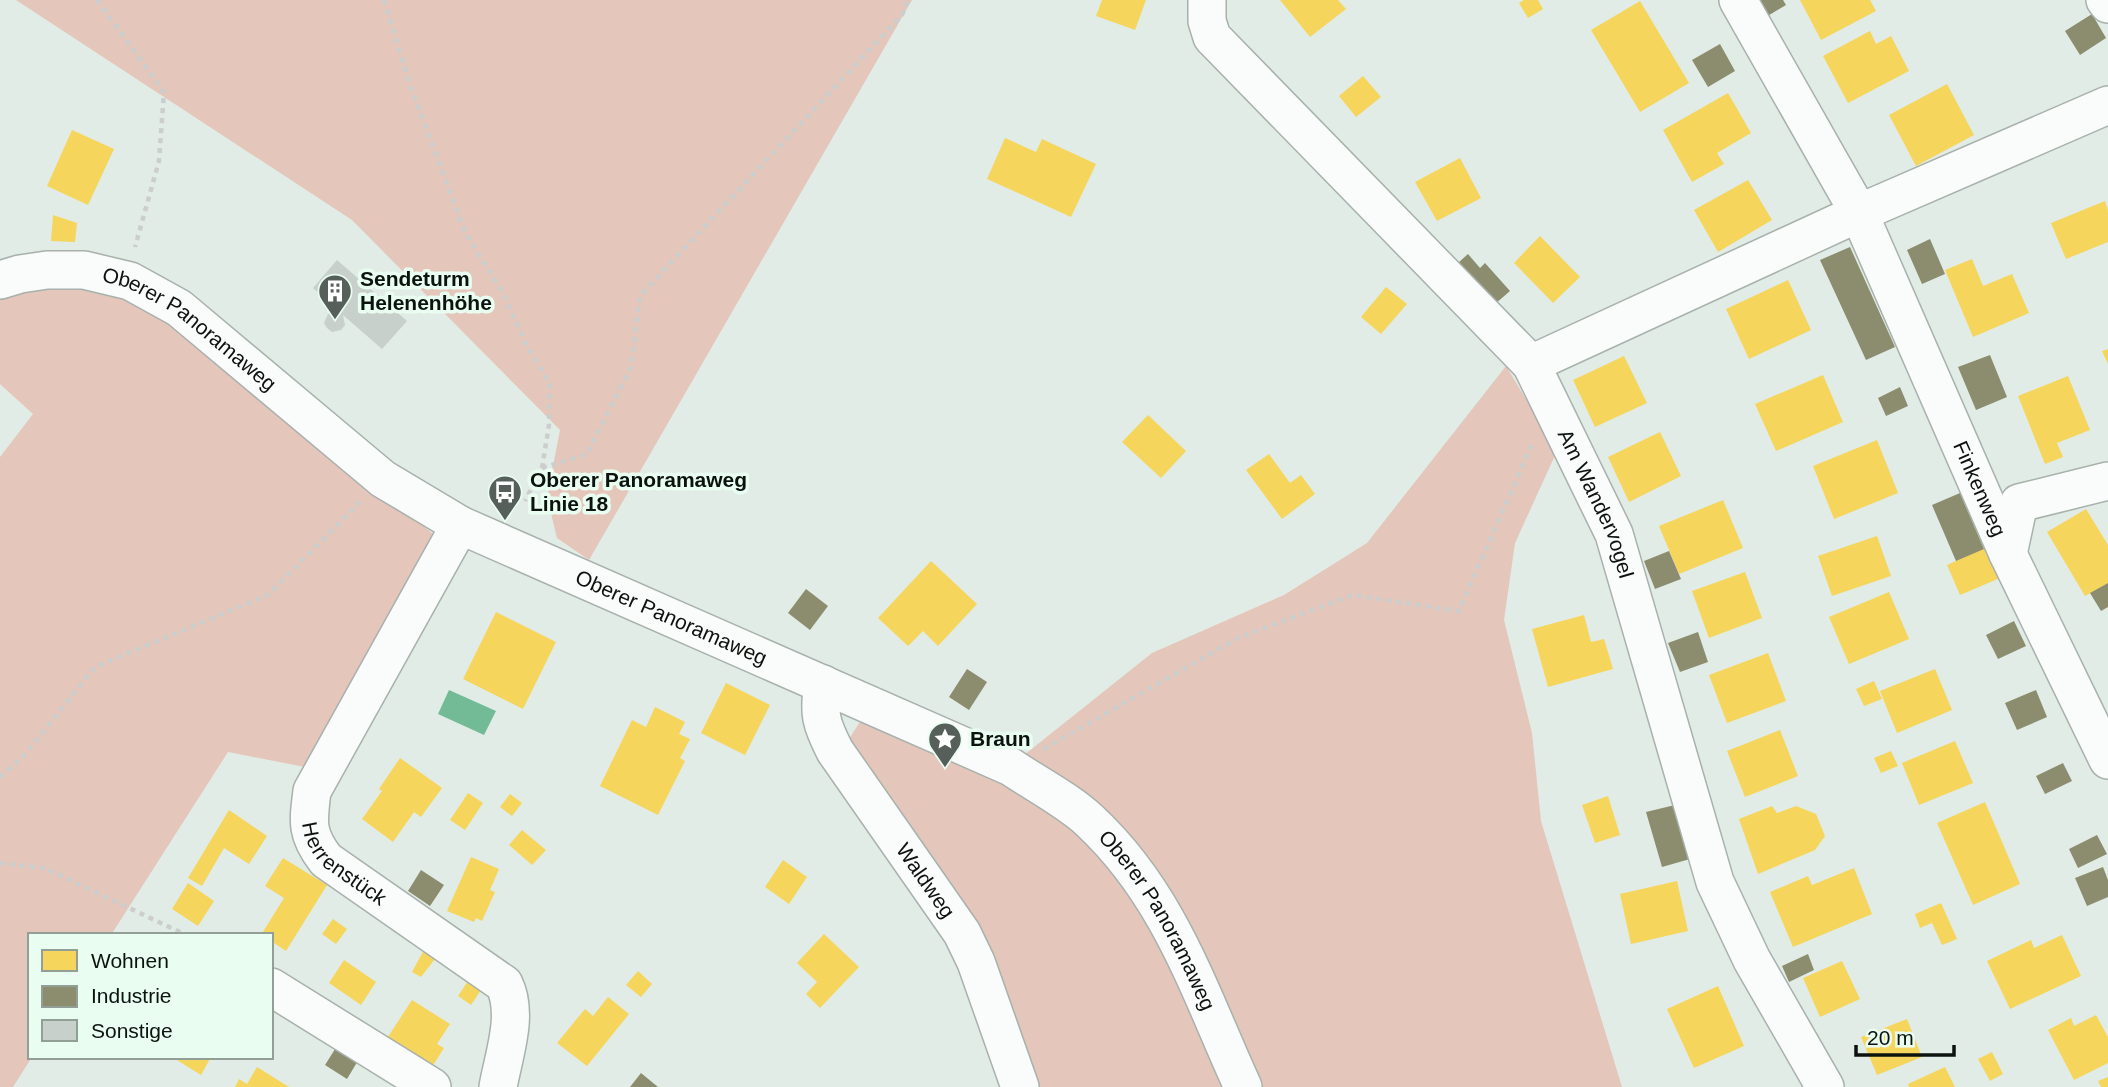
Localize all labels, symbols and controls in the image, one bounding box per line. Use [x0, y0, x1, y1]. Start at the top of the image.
street label: Oberer Panoramaweg [100, 263, 281, 395]
place label: Sendeturm Helenenhöhe [360, 267, 492, 314]
building icon: Sendeturm Helenenhöhe [316, 272, 354, 321]
street label: Am Wandervogel [1554, 425, 1638, 581]
street label: Finkenweg [1949, 437, 2011, 540]
place label: Oberer Panoramaweg Linie 18 [530, 468, 747, 515]
bus stop icon: Oberer Panoramaweg Linie 18 [486, 473, 524, 522]
street label: Oberer Panoramaweg [572, 565, 771, 669]
place icon: Braun [926, 720, 964, 769]
place label: Braun [970, 727, 1031, 750]
street label: Herrenstück [298, 820, 391, 910]
street label: Oberer Panoramaweg [1095, 825, 1220, 1014]
street label: Waldweg [892, 839, 960, 922]
legend [28, 933, 273, 1059]
text: Wohnen [91, 949, 169, 972]
text: Industrie [91, 984, 172, 1007]
scale bar [1856, 1014, 1954, 1058]
text: Sonstige [91, 1019, 173, 1042]
text: 20 m [1867, 1026, 1914, 1049]

